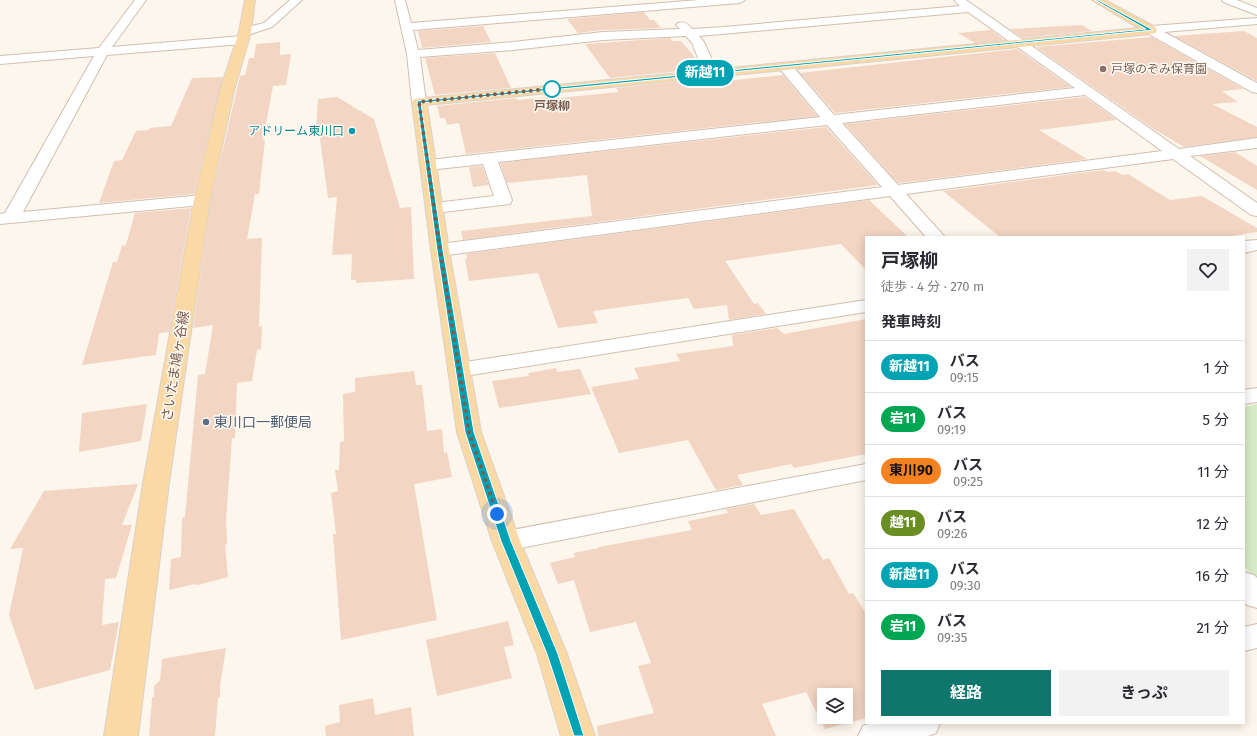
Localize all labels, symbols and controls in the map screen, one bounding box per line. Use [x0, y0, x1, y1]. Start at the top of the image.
line badge: 新越11 [677, 60, 733, 86]
place label: 戸塚のぞみ保育園 [1111, 62, 1207, 76]
text: 新越11 [685, 64, 725, 81]
marker: 戸塚のぞみ保育園 [1098, 64, 1108, 74]
marker: 戸塚柳 [543, 80, 561, 98]
place label: 戸塚柳 [534, 99, 570, 113]
place label: アドリーム東川口 [248, 124, 344, 138]
marker: アドリーム東川口 [347, 126, 357, 136]
text: 戸塚柳 [881, 249, 938, 272]
button: heart [1187, 249, 1229, 291]
text: 徒歩 · 4 分 · 270 m [881, 279, 984, 294]
street label: さいたま鳩ヶ谷線 [158, 310, 193, 423]
text: 発車時刻 [881, 313, 941, 331]
text: バス [950, 352, 980, 370]
text: 新越11 [889, 358, 930, 375]
text: 1 分 [1204, 359, 1229, 377]
text: 09:15 [950, 370, 978, 385]
text: バス [937, 404, 967, 422]
text: 岩11 [890, 410, 916, 427]
text: 5 分 [1203, 411, 1229, 429]
place label: 東川口一郵便局 [214, 414, 312, 431]
marker: 東川口一郵便局 [201, 417, 211, 427]
text: 09:19 [937, 422, 966, 437]
text: バス [953, 456, 983, 474]
text: 東川90 [889, 462, 933, 479]
text: 11 分 [1197, 463, 1229, 481]
text: 09:25 [953, 474, 983, 489]
your location [487, 504, 507, 524]
text: バス [937, 508, 967, 526]
text: 越11 [890, 514, 916, 531]
text: 12 分 [1196, 515, 1229, 533]
text: 09:26 [937, 526, 967, 541]
text: バス [950, 560, 980, 578]
text: 新越11 [889, 566, 930, 583]
text: 16 分 [1196, 567, 1229, 585]
text: 09:30 [950, 578, 981, 593]
text: バス [937, 612, 967, 630]
text: 岩11 [890, 618, 916, 635]
text: 21 分 [1196, 619, 1229, 637]
text: 09:35 [937, 630, 967, 645]
button: 経路 [881, 670, 1051, 716]
button: きっぷ [1059, 670, 1229, 716]
map controls [817, 688, 853, 724]
button: layers [817, 688, 853, 724]

